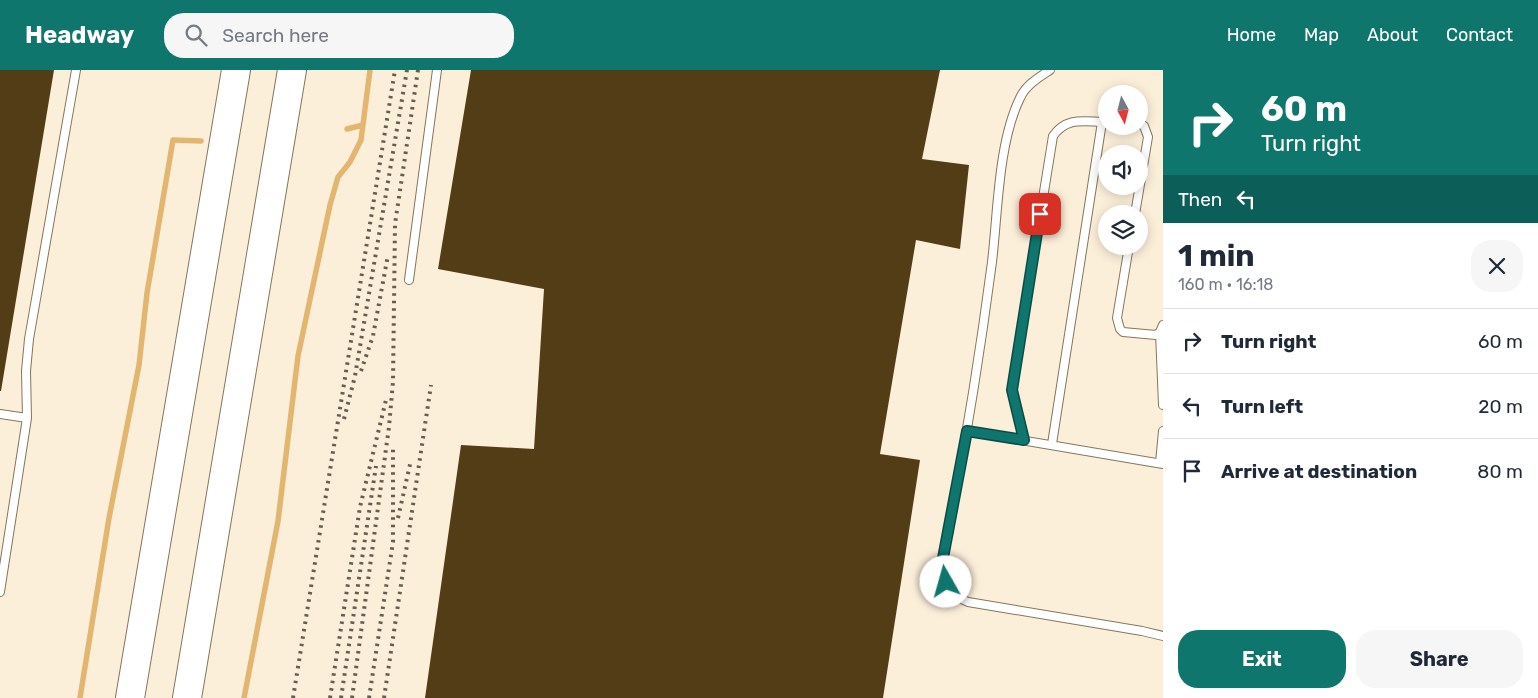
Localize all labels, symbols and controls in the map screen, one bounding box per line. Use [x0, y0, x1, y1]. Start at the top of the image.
search box [164, 13, 514, 58]
text: Headway [25, 21, 134, 49]
icon: search [182, 21, 210, 49]
text: Search here [222, 24, 329, 47]
text: Home [1227, 24, 1276, 46]
text: Map [1304, 24, 1339, 46]
text: About [1367, 24, 1418, 46]
text: Contact [1446, 24, 1513, 46]
north arrow [1098, 85, 1148, 135]
map controls [1098, 85, 1148, 255]
text: 60 m [1261, 88, 1347, 130]
icon: right [1178, 90, 1243, 155]
text: Turn right [1261, 130, 1361, 157]
button: sound [1098, 145, 1148, 195]
icon: left [1232, 185, 1260, 213]
text: Then [1178, 188, 1222, 211]
pin [1019, 193, 1061, 235]
icon: arrive [1026, 200, 1054, 228]
button: layers [1098, 205, 1148, 255]
text: 1 min [1178, 238, 1255, 274]
button: close [1471, 240, 1523, 292]
text: 160 m · 16:18 [1178, 275, 1274, 294]
icon: right [1178, 327, 1206, 355]
text: Turn right [1221, 330, 1316, 353]
text: 60 m [1478, 330, 1523, 353]
icon: left [1178, 392, 1206, 420]
text: Turn left [1221, 395, 1303, 418]
text: 20 m [1478, 395, 1523, 418]
icon: arrive [1178, 457, 1206, 485]
text: Arrive at destination [1221, 460, 1417, 483]
text: 80 m [1477, 460, 1523, 483]
position arrow [919, 555, 971, 607]
button: Exit [1178, 630, 1346, 688]
button: Share [1356, 630, 1523, 688]

